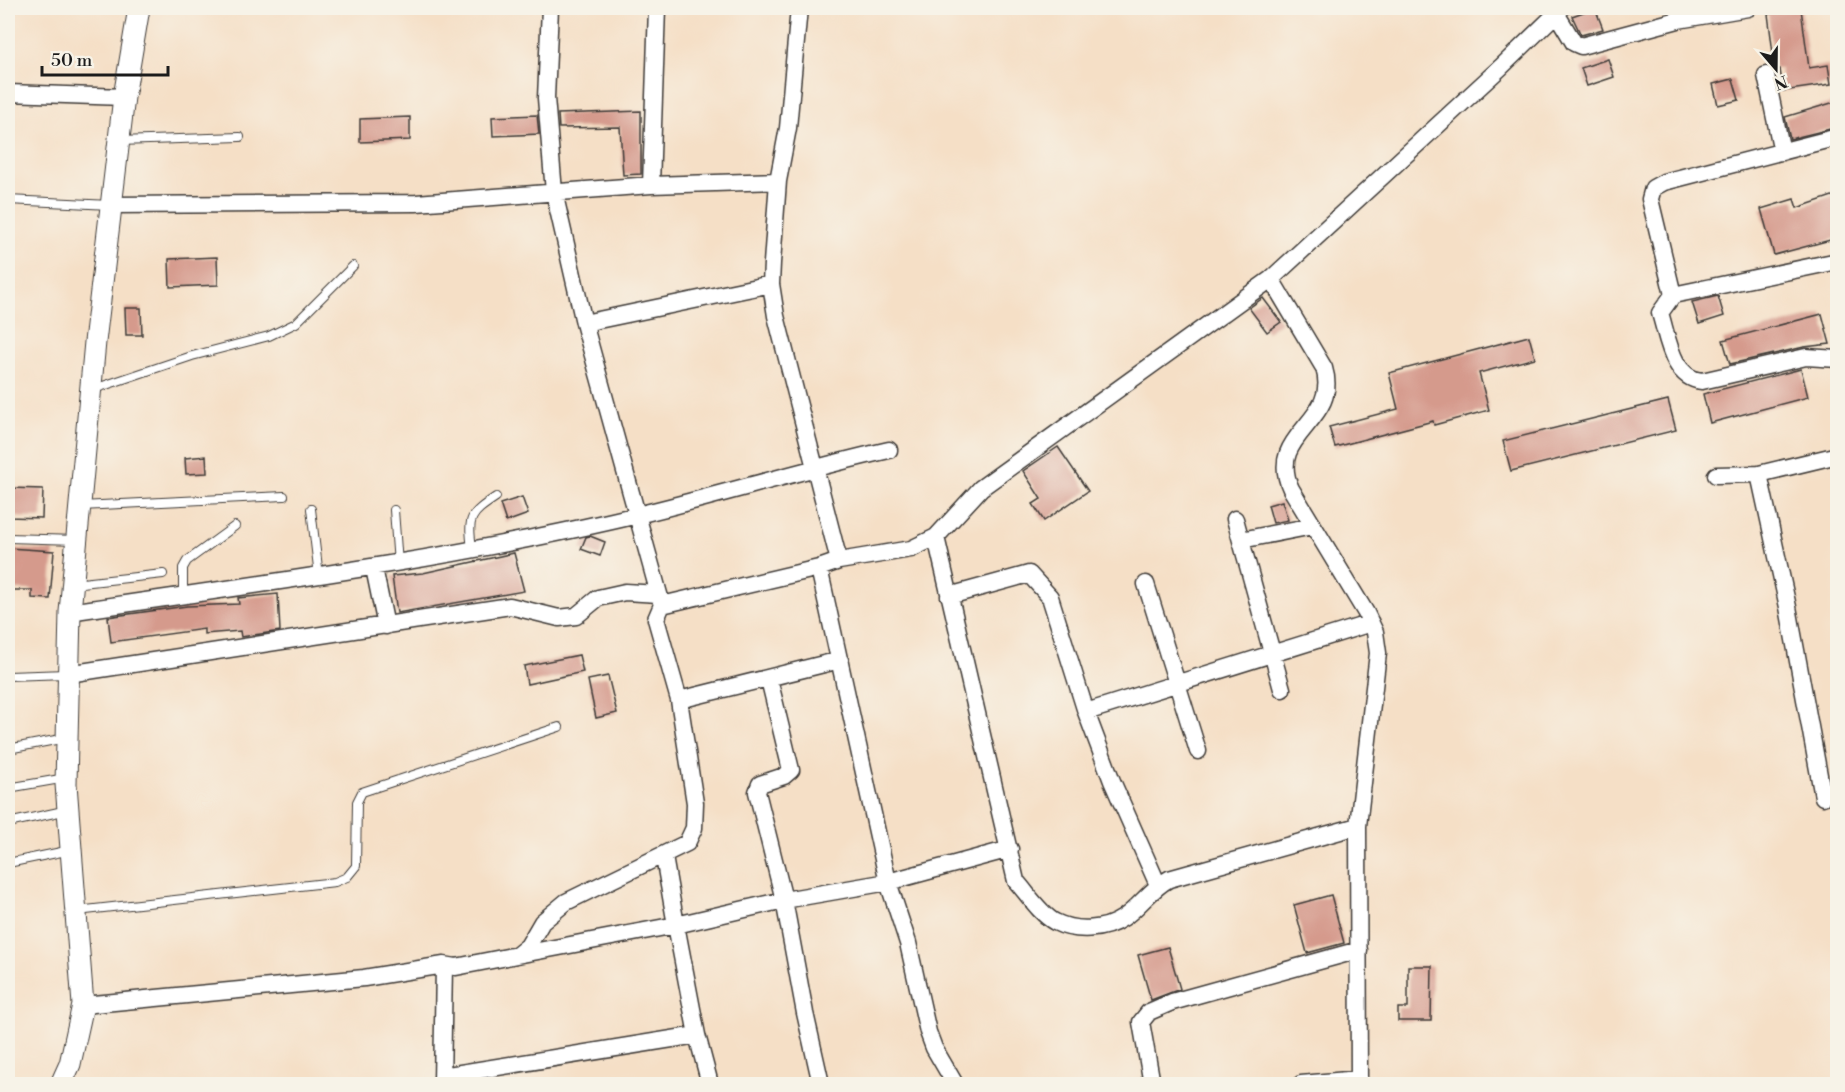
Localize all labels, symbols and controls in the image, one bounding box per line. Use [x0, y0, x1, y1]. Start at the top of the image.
scale bar [42, 39, 168, 77]
north arrow [1746, 39, 1806, 99]
text: 50 m [51, 49, 93, 72]
text: N [1771, 71, 1790, 94]

